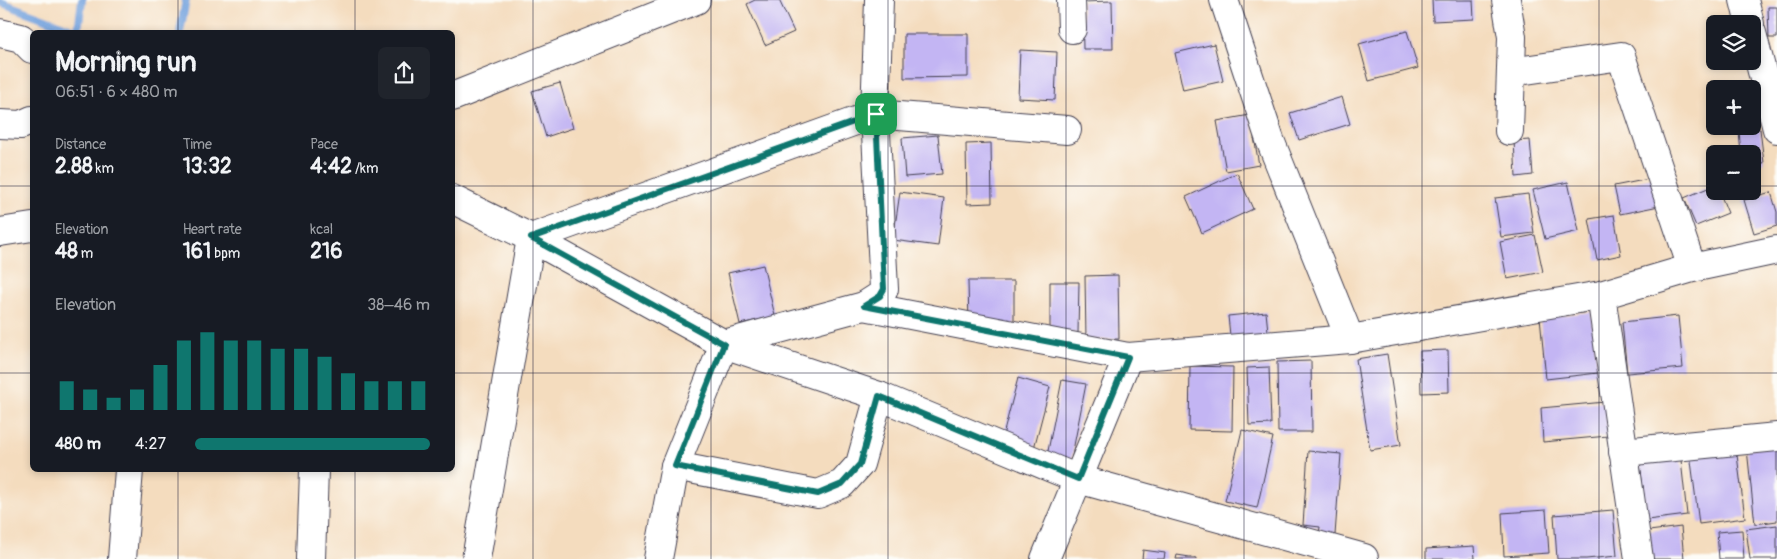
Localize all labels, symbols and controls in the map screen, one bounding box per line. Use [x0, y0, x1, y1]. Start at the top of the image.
map controls [1706, 15, 1761, 200]
button: layers [1706, 15, 1761, 70]
text: Morning run [55, 45, 197, 80]
button: share [378, 47, 430, 99]
button: + [1706, 80, 1761, 135]
text: 06:51 · 6 × 480 m [55, 82, 178, 102]
pin [855, 93, 897, 135]
icon: arrive [862, 100, 890, 128]
text: Distance [55, 136, 106, 153]
text: Time [183, 136, 212, 153]
text: Pace [310, 136, 338, 153]
button: − [1706, 145, 1761, 200]
text: 2.88 [55, 153, 93, 180]
text: 13:32 [183, 153, 232, 180]
text: 4:42 [310, 153, 352, 180]
text: km [93, 160, 114, 177]
text: /km [352, 160, 378, 177]
text: Elevation [55, 221, 108, 238]
text: Heart rate [183, 221, 242, 238]
text: kcal [310, 221, 333, 238]
text: 48 [55, 238, 78, 265]
text: 161 [183, 238, 211, 265]
text: 216 [310, 238, 343, 265]
text: m [78, 245, 93, 262]
text: bpm [211, 245, 240, 262]
text: Elevation [55, 295, 116, 315]
text: 38–46 m [367, 295, 430, 315]
text: 480 m [55, 434, 101, 454]
text: 4:27 [135, 434, 166, 454]

